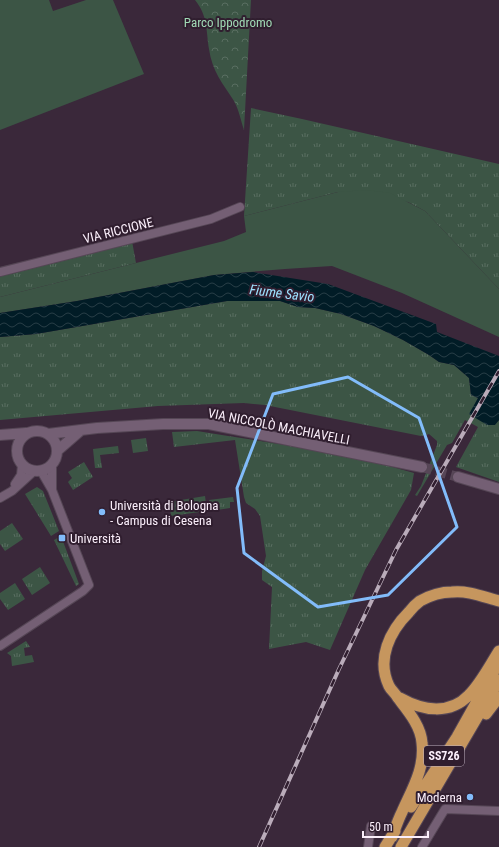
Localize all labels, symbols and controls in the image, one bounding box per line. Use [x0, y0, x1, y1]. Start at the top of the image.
park label: Parco Ippodromo [184, 15, 272, 30]
street label: VIA RICCIONE [82, 215, 155, 246]
water label: Fiume Savio [249, 281, 315, 305]
street label: VIA NICCOLÒ MACHIAVELLI [207, 405, 351, 448]
place label: Università di Bologna - Campus di Cesena [110, 498, 219, 528]
marker: Università di Bologna - Campus di Cesena [97, 507, 107, 517]
place label: Università [70, 531, 121, 546]
marker: Università [57, 533, 67, 543]
road number: SS726 [424, 746, 464, 766]
place label: Moderna [417, 790, 462, 805]
marker: Moderna [465, 792, 475, 802]
scale bar [363, 813, 428, 839]
text: 50 m [369, 820, 393, 834]

